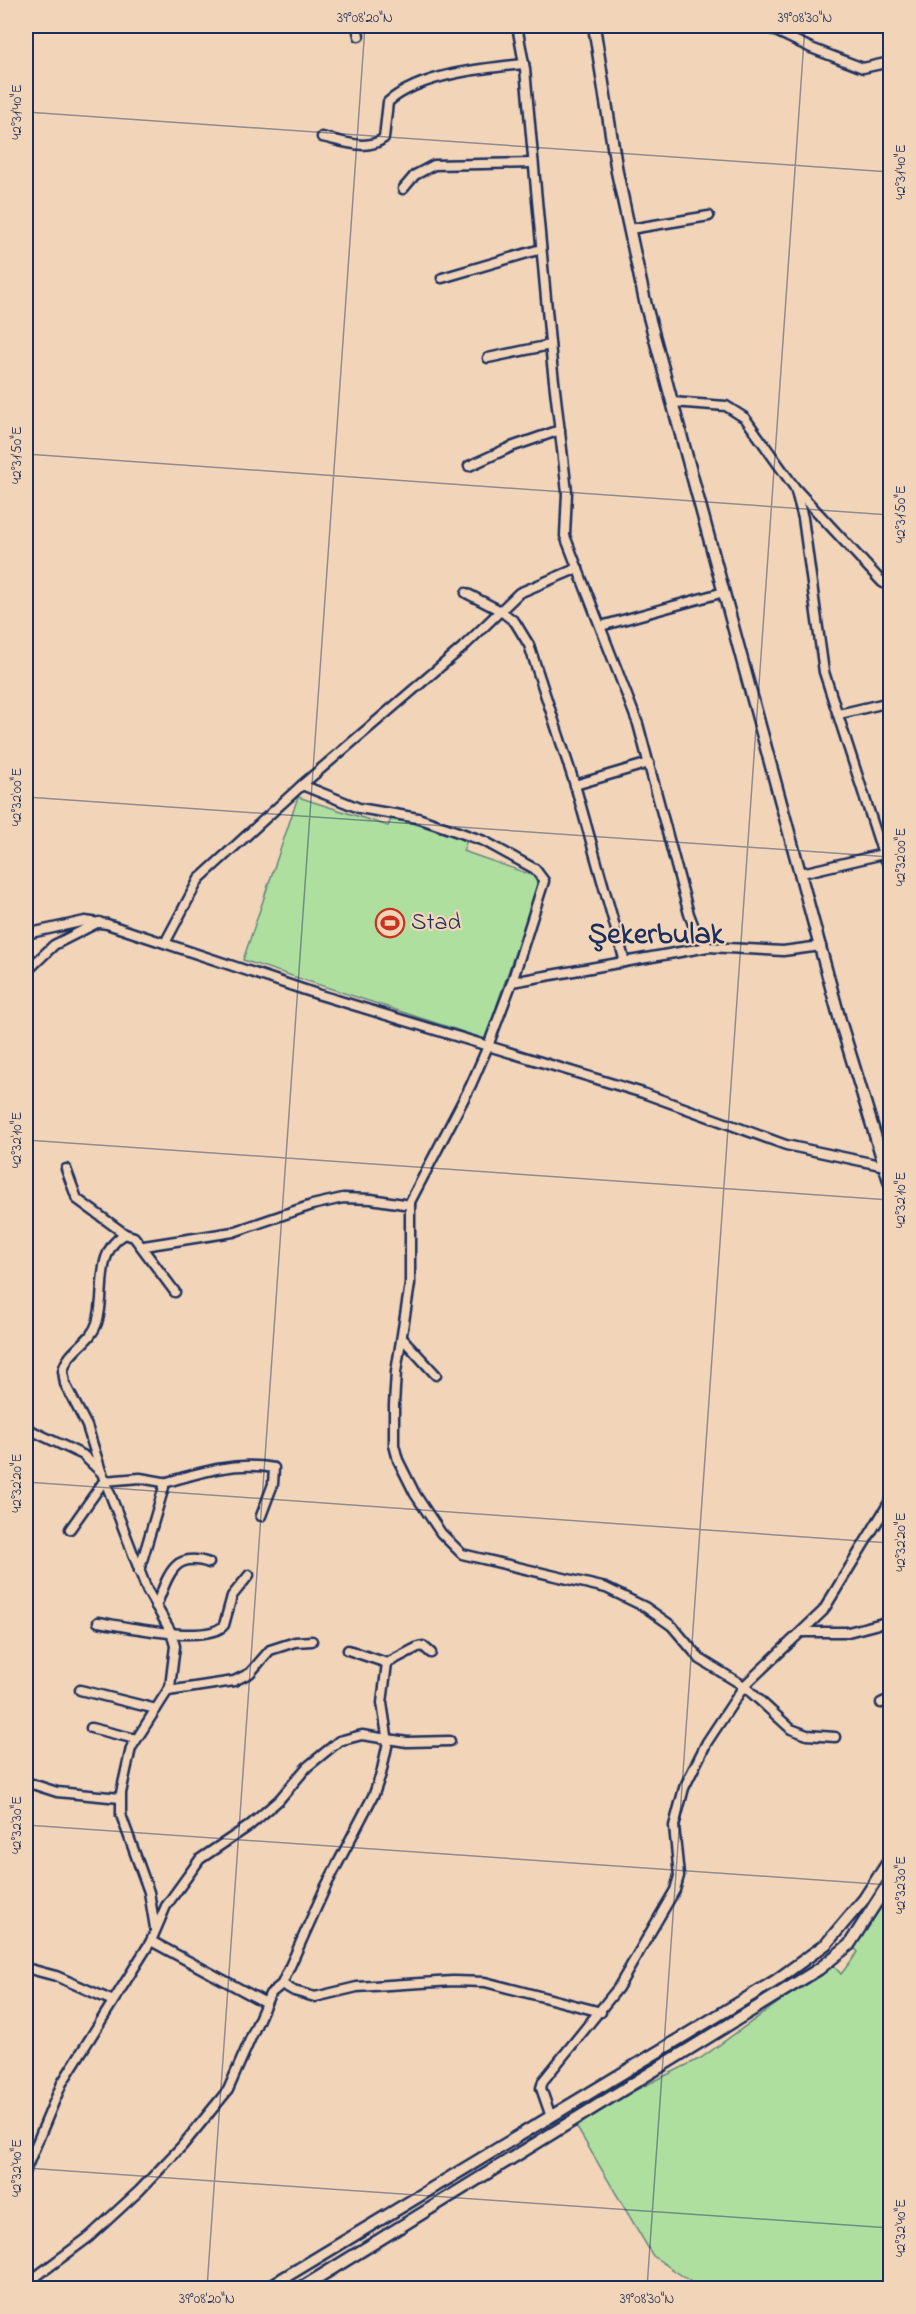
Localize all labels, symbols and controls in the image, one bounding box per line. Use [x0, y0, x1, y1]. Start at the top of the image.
text: 39°08'20"N [337, 7, 393, 29]
text: 39°08'30"N [778, 7, 832, 29]
text: 42°31'40"E [6, 84, 28, 140]
text: 42°31'40"E [890, 144, 912, 200]
text: 42°31'50"E [6, 426, 28, 484]
text: 42°31'50"E [890, 485, 912, 543]
text: 42°32'00"E [6, 768, 28, 826]
text: 42°32'00"E [890, 828, 912, 886]
place label: Stad [411, 906, 461, 941]
sports icon: Stad [374, 907, 406, 939]
district label: Şekerbulak [588, 914, 725, 958]
text: 42°32'10"E [6, 1112, 28, 1168]
text: 42°32'10"E [890, 1172, 912, 1228]
text: 42°32'20"E [6, 1453, 28, 1513]
text: 42°32'20"E [890, 1512, 912, 1572]
text: 42°32'30"E [6, 1796, 28, 1854]
text: 42°32'30"E [890, 1856, 912, 1914]
text: 42°32'40"E [6, 2139, 28, 2197]
text: 42°32'40"E [890, 2199, 912, 2257]
text: 39°08'20"N [179, 2288, 235, 2310]
text: 39°08'30"N [620, 2288, 674, 2310]

